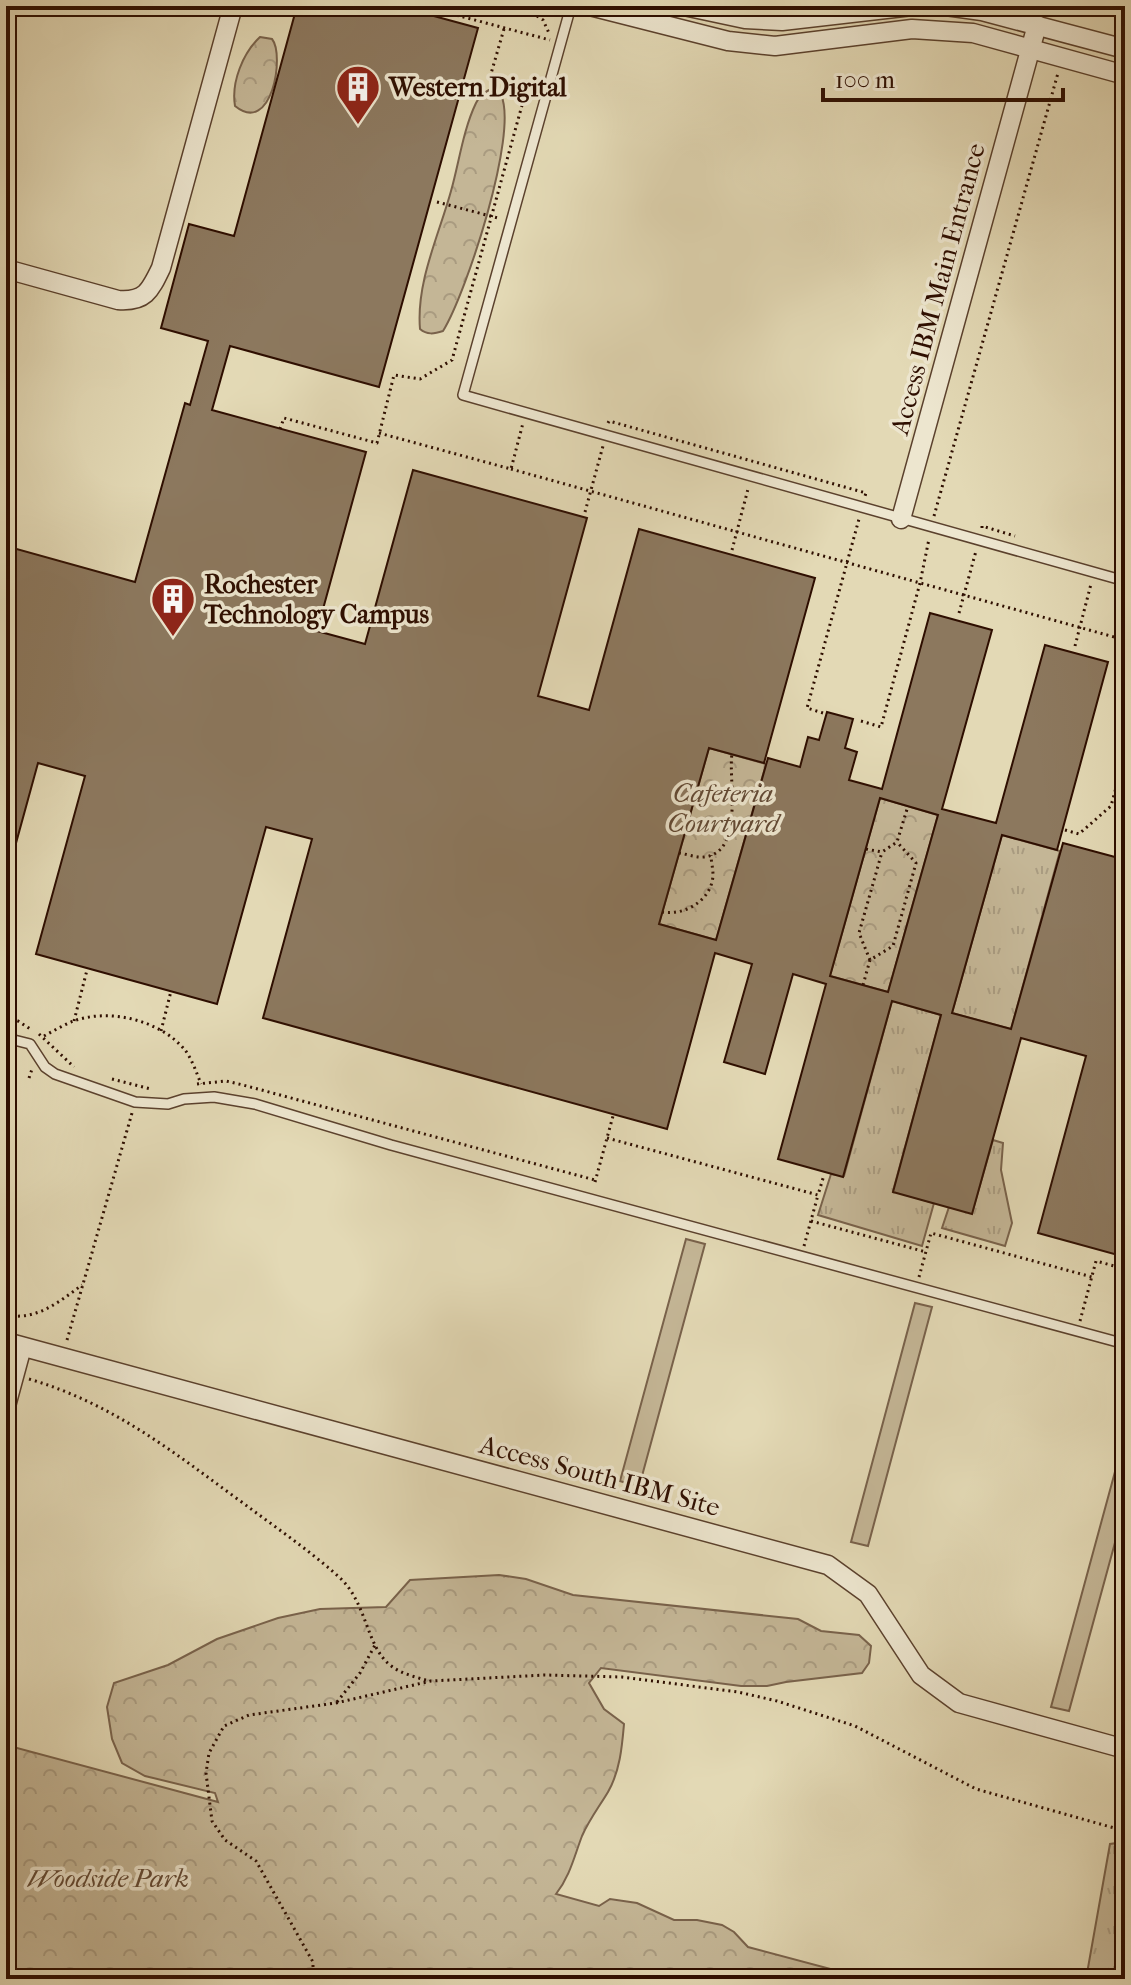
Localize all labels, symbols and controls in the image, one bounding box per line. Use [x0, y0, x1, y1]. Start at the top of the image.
scale bar [823, 52, 1063, 102]
building icon: Western Digital [334, 63, 382, 126]
text: 100 m [835, 66, 895, 94]
place label: Western Digital [388, 72, 567, 103]
street label: Access IBM Main Entrance [884, 140, 992, 439]
place label: Rochester Technology Campus [203, 569, 430, 630]
building icon: Rochester Technology Campus [149, 575, 197, 638]
park label: Cafeteria Courtyard [667, 778, 782, 839]
street label: Access South IBM Site [476, 1429, 724, 1523]
park label: Woodside Park [27, 1863, 189, 1894]

